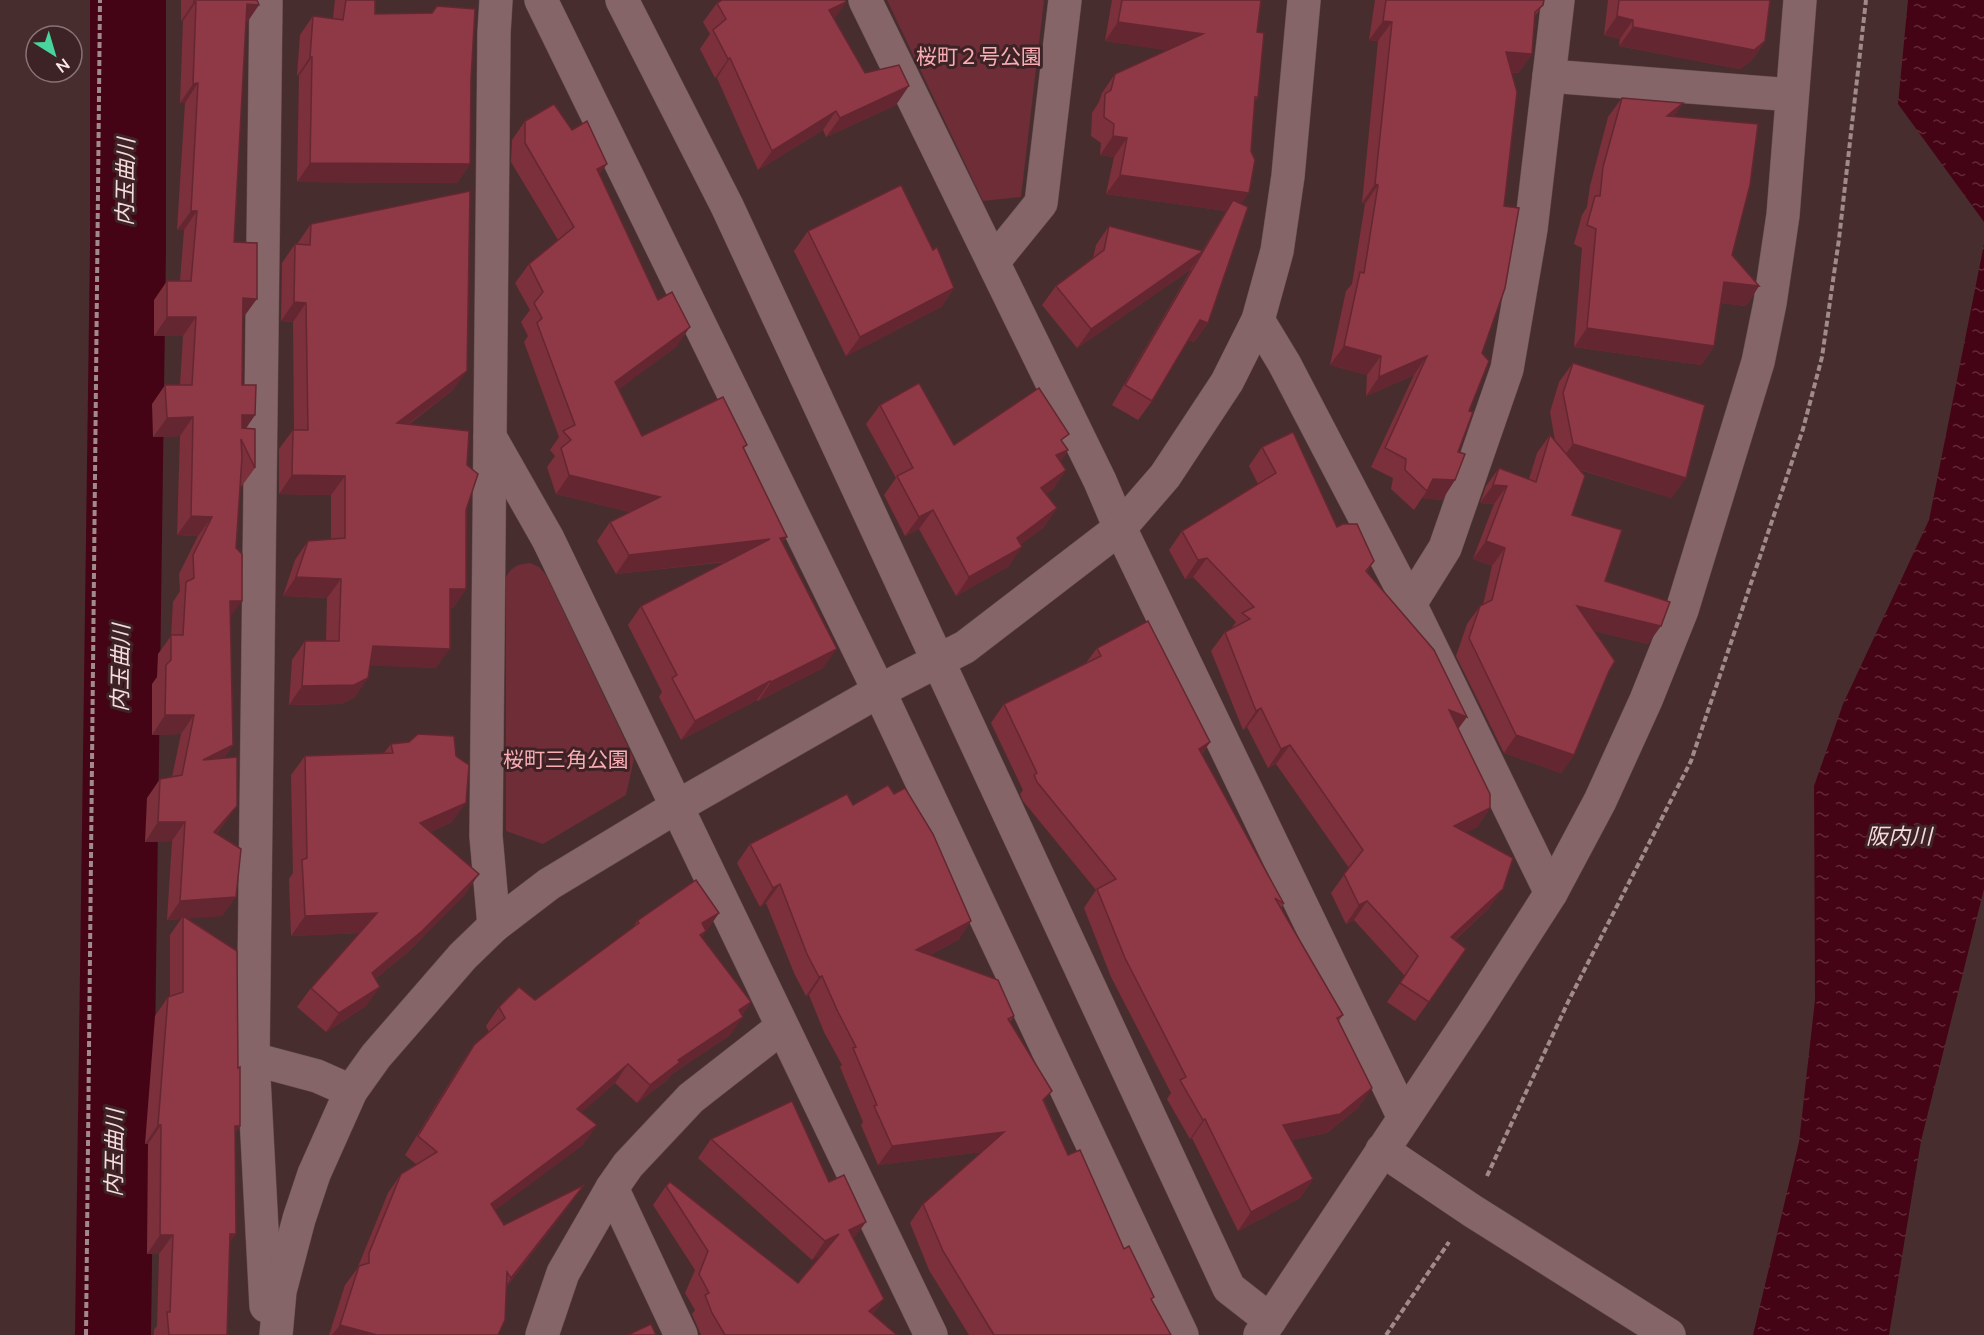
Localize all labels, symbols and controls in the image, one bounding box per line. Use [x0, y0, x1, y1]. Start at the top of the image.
north arrow [24, 24, 84, 84]
park label: 桜町２号公園 [916, 43, 1042, 71]
text: N [51, 53, 74, 78]
water label: 内玉曲川 [110, 136, 142, 226]
water label: 内玉曲川 [105, 622, 137, 712]
park label: 桜町三角公園 [503, 746, 629, 774]
water label: 阪内川 [1866, 822, 1934, 852]
water label: 内玉曲川 [99, 1107, 131, 1197]

